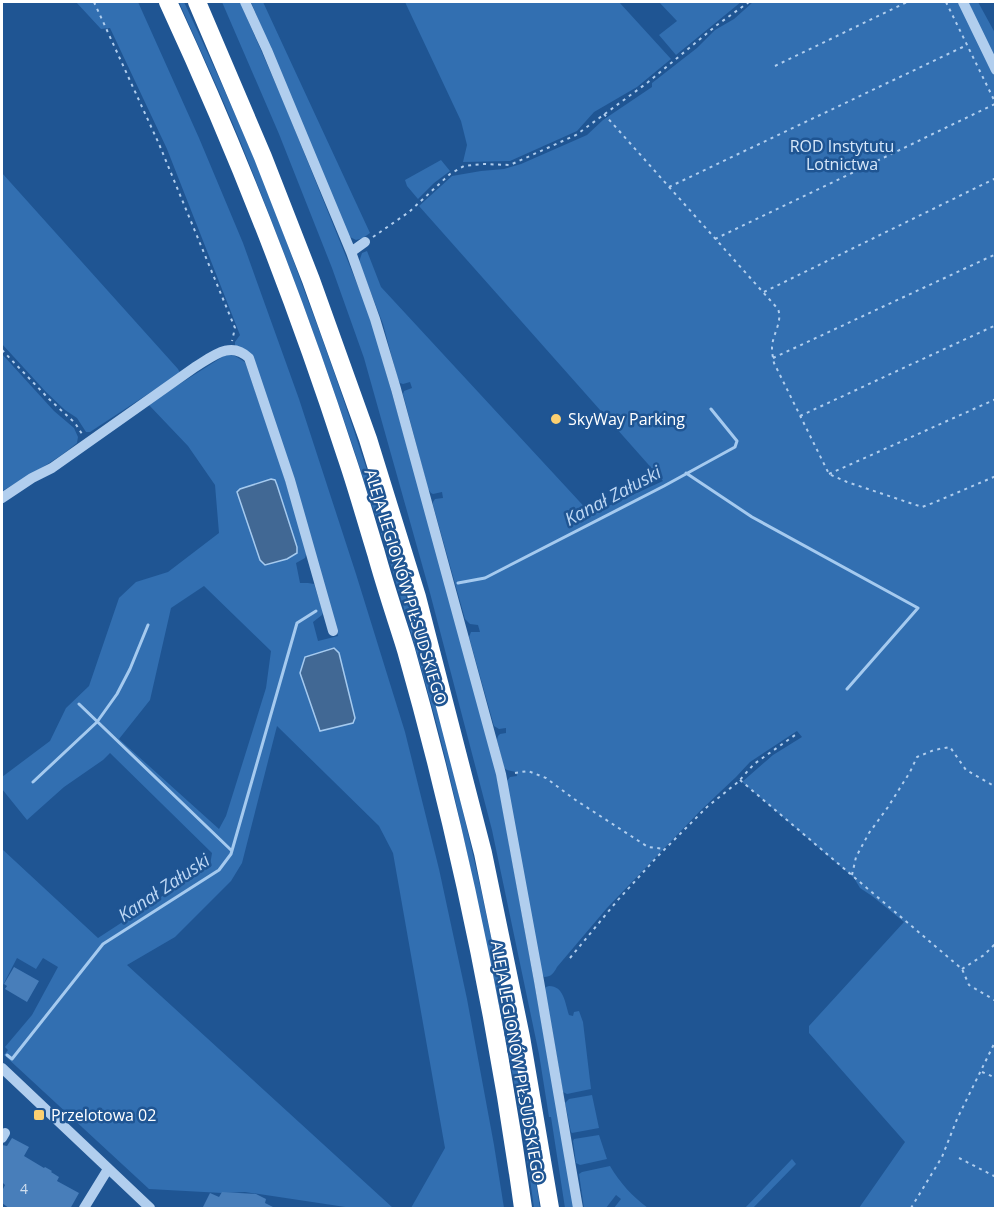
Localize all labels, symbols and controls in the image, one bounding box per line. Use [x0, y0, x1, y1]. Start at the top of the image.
park label: ROD Instytutu Lotnictwa [790, 135, 894, 175]
place label: SkyWay Parking [568, 408, 685, 430]
marker: SkyWay Parking [549, 412, 563, 426]
water label: Kanał Załuski [560, 459, 665, 531]
street label: ALEJA LEGIONÓW PIŁSUDSKIEGO [360, 466, 452, 708]
water label: Kanał Załuski [113, 847, 214, 927]
street label: ALEJA LEGIONÓW PIŁSUDSKIEGO [486, 939, 550, 1185]
place label: Przelotowa 02 [51, 1104, 156, 1126]
marker: Przelotowa 02 [32, 1108, 46, 1122]
house number: 4 [20, 1179, 28, 1198]

